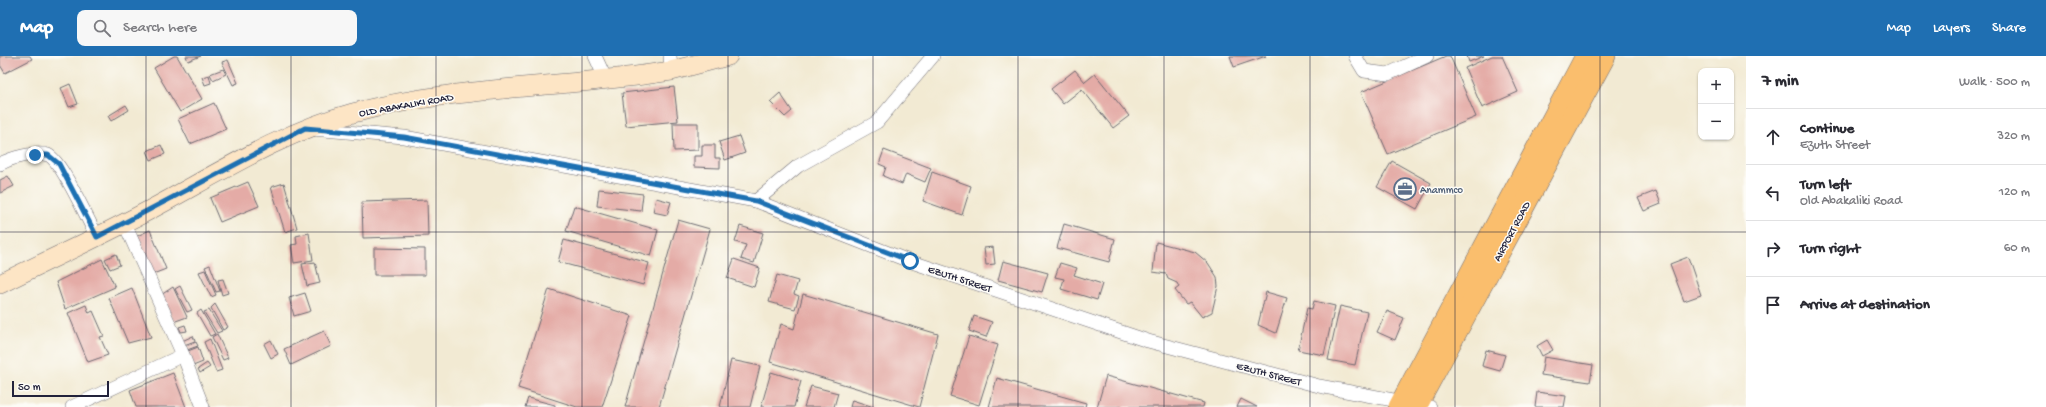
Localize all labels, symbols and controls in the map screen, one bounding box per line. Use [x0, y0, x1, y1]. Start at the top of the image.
search box [77, 10, 357, 46]
text: Map [20, 17, 53, 40]
icon: search [91, 17, 113, 39]
text: Search here [123, 19, 197, 37]
text: Map [1887, 20, 1911, 37]
text: Layers [1933, 20, 1970, 37]
text: Share [1992, 20, 2026, 37]
map controls [1698, 68, 1734, 140]
button: + [1698, 68, 1734, 104]
text: 7 min [1762, 72, 1799, 92]
text: Walk · 500 m [1959, 75, 2030, 90]
street label: OLD ABAKALIKI ROAD [358, 92, 455, 120]
button: − [1698, 104, 1734, 140]
text: Continue [1800, 120, 1854, 138]
icon: ahead [1762, 126, 1784, 148]
text: 320 m [1997, 129, 2030, 144]
text: Ezuth Street [1800, 138, 1870, 153]
route end [26, 146, 44, 164]
office icon: Anammco [1392, 176, 1418, 202]
text: Turn left [1800, 176, 1851, 194]
icon: left [1762, 182, 1784, 204]
place label: Anammco [1420, 185, 1463, 197]
text: 120 m [1999, 185, 2030, 200]
text: Old Abakaliki Road [1800, 194, 1902, 209]
street label: AIRPORT ROAD [1492, 199, 1534, 264]
icon: right [1762, 238, 1784, 260]
text: Turn right [1800, 240, 1860, 258]
text: 60 m [2004, 241, 2030, 256]
route start [901, 252, 919, 270]
street label: EZUTH STREET [926, 264, 994, 296]
icon: arrive [1762, 294, 1784, 316]
text: Arrive at destination [1800, 296, 1930, 314]
street label: EZUTH STREET [1235, 361, 1303, 390]
scale bar [12, 379, 109, 398]
text: 50 m [18, 382, 40, 394]

